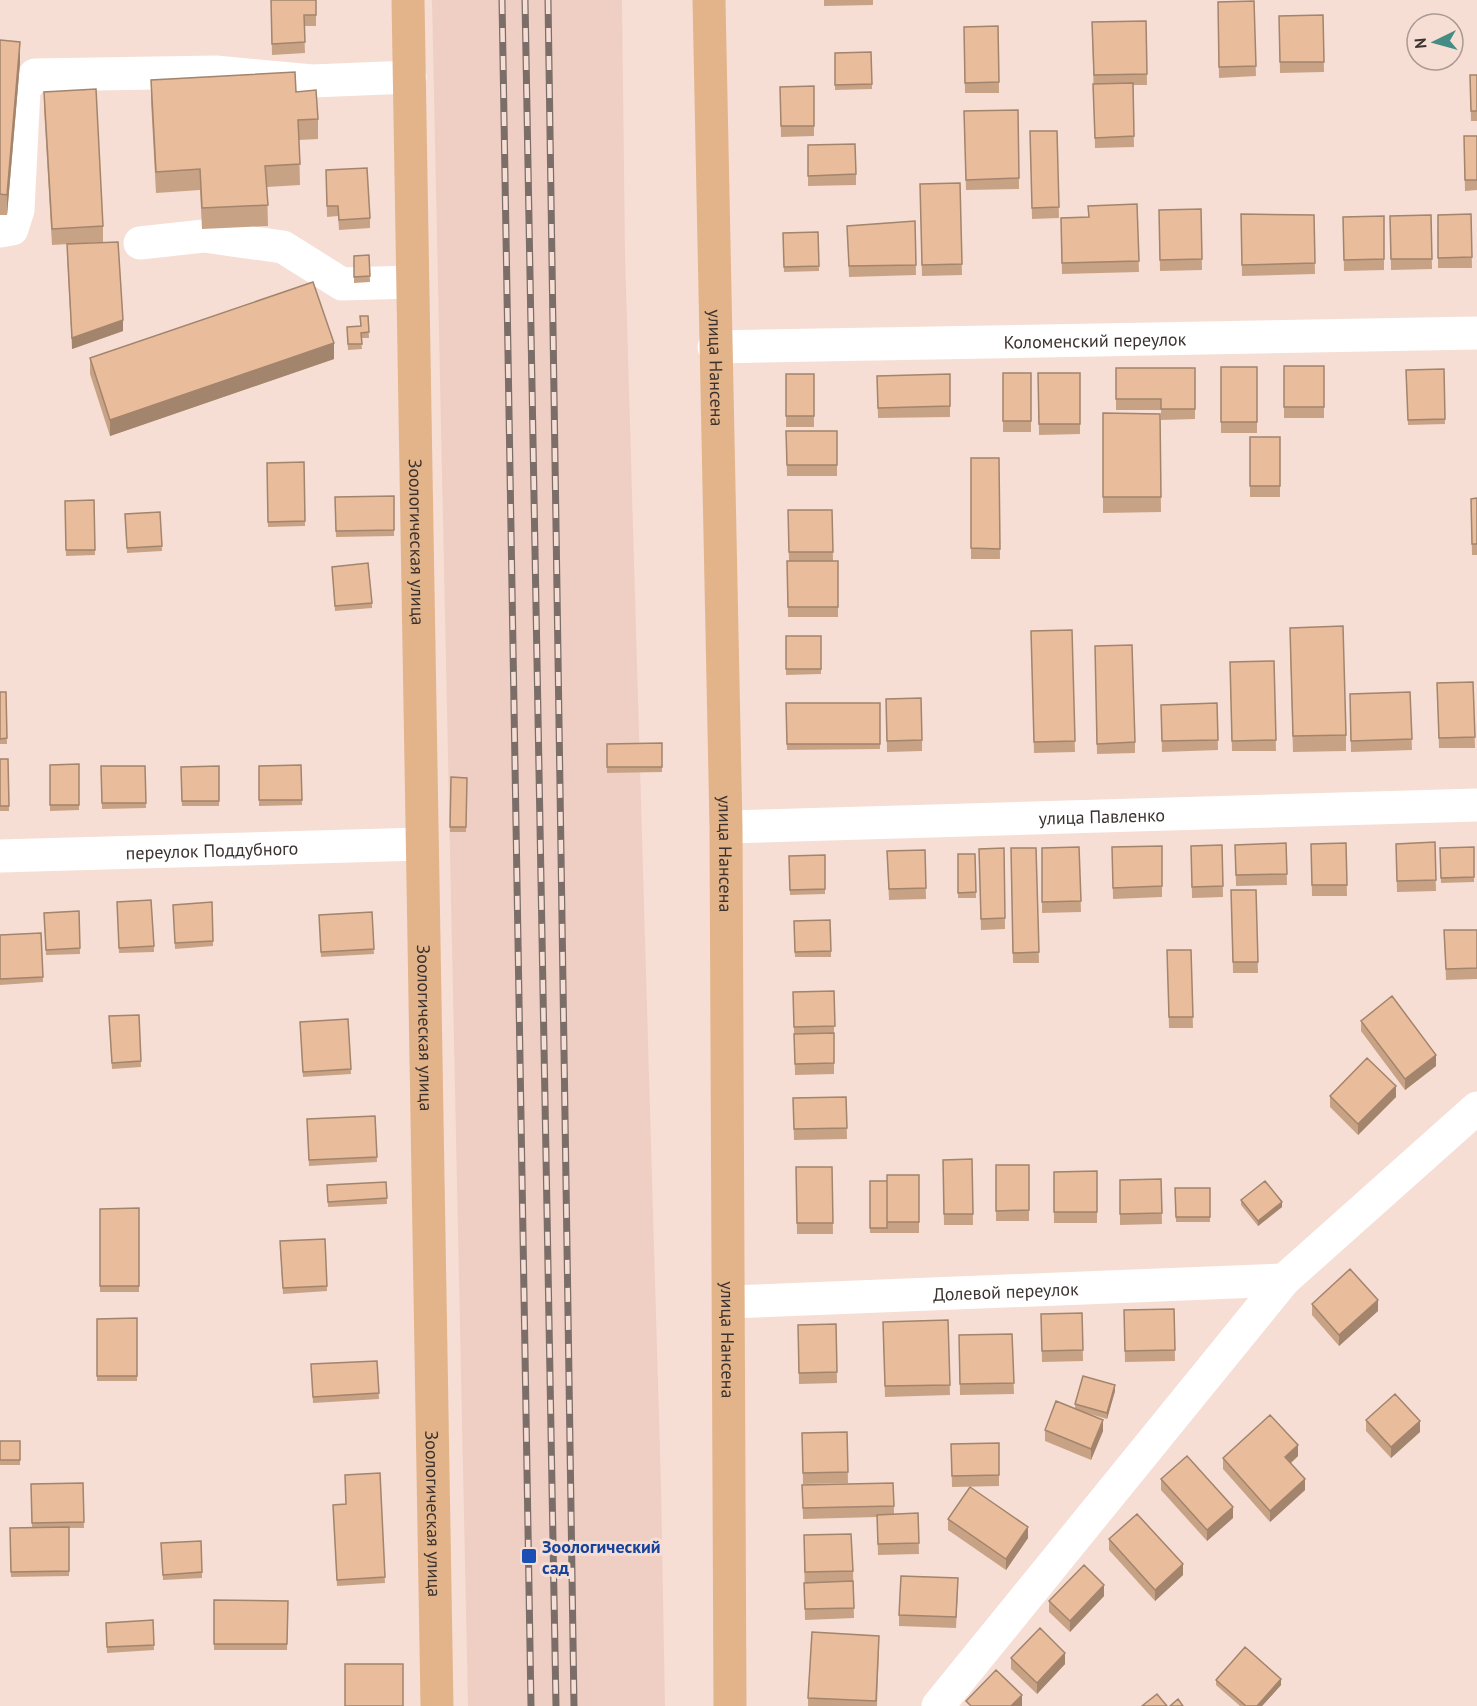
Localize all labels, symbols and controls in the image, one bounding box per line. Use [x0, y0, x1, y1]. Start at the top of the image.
north arrow [1405, 12, 1465, 72]
text: N [1410, 37, 1430, 49]
street label: улица Нансена [704, 309, 729, 427]
street label: Коломенский переулок [1003, 327, 1187, 353]
street label: Зоологическая улица [404, 458, 430, 626]
street label: улица Нансена [714, 795, 738, 912]
street label: улица Павленко [1038, 803, 1165, 829]
street label: переулок Поддубного [125, 836, 298, 864]
street label: Зоологическая улица [413, 944, 438, 1111]
street label: Долевой переулок [933, 1277, 1079, 1305]
street label: улица Нансена [717, 1281, 740, 1398]
street label: Зоологическая улица [421, 1430, 447, 1597]
place label: Зоологический сад [542, 1535, 661, 1579]
marker: Зоологический сад [520, 1547, 538, 1565]

